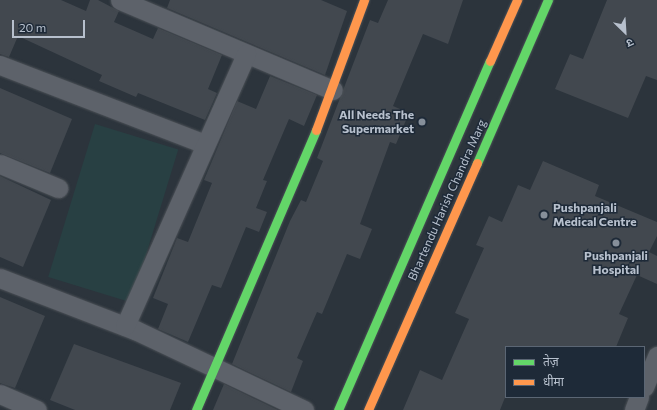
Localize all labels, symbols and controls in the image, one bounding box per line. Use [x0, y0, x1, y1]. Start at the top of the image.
scale bar [14, 12, 87, 38]
north arrow [605, 12, 645, 52]
text: 20 m [19, 20, 46, 34]
text: उ [625, 36, 636, 51]
place label: All Needs The Supermarket [339, 108, 414, 136]
street label: Bhartendu Harish Chandra Marg [405, 117, 489, 283]
marker: All Needs The Supermarket [417, 117, 427, 127]
place label: Pushpanjali Medical Centre [553, 201, 637, 229]
marker: Pushpanjali Medical Centre [538, 209, 550, 221]
marker: Pushpanjali Hospital [611, 238, 621, 248]
place label: Pushpanjali Hospital [584, 249, 648, 277]
legend [505, 346, 645, 398]
text: तेज़ [543, 354, 559, 368]
text: धीमा [543, 374, 564, 388]

